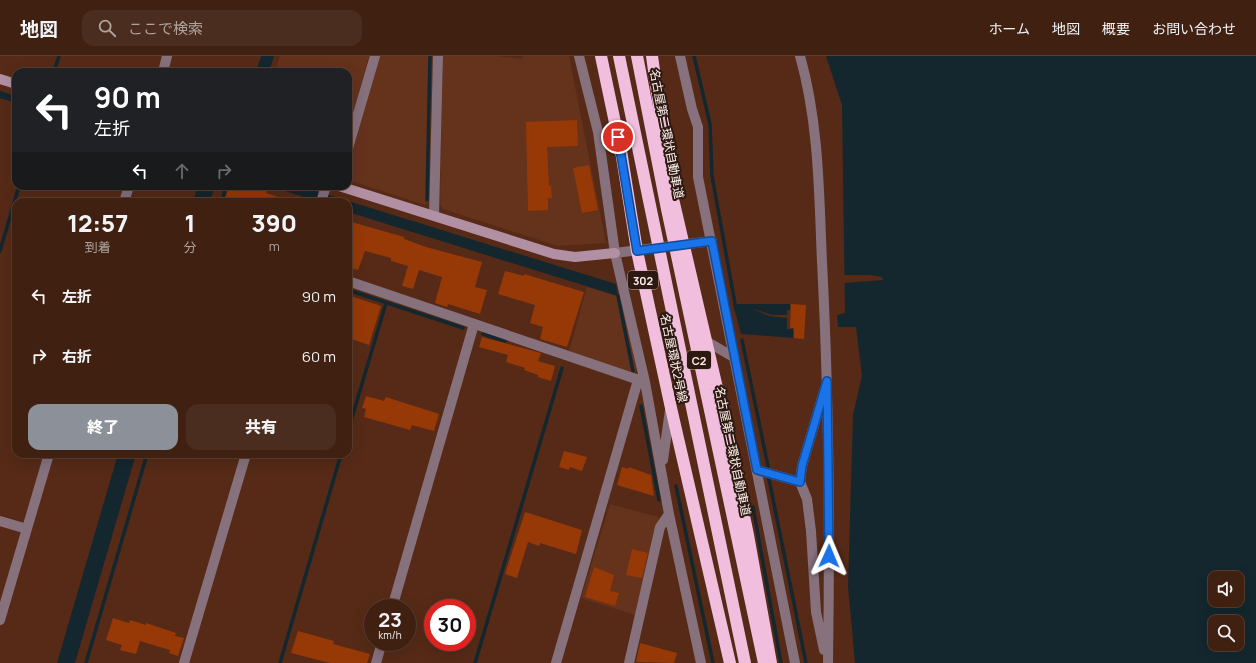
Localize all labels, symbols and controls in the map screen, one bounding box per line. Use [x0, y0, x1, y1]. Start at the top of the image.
search box [82, 10, 362, 46]
text: 地図 [20, 16, 58, 42]
icon: search [96, 17, 118, 39]
text: ここで検索 [128, 18, 203, 39]
text: ホーム [988, 19, 1030, 38]
text: 地図 [1052, 19, 1080, 38]
text: 概要 [1102, 19, 1130, 38]
text: お問い合わせ [1152, 19, 1236, 38]
street label: 名古屋第二環状自動車道 [646, 68, 688, 200]
text: 90 m [94, 78, 161, 116]
icon: left [28, 84, 80, 136]
text: 左折 [94, 116, 130, 140]
pin [601, 120, 635, 154]
icon: arrive [607, 126, 629, 148]
icon: left [129, 160, 151, 182]
icon: ahead [171, 160, 193, 182]
icon: right [213, 160, 235, 182]
text: 12:57 [67, 206, 128, 239]
text: 1 [184, 206, 195, 239]
text: 390 [252, 206, 297, 239]
text: m [269, 237, 280, 255]
text: 到着 [85, 238, 111, 256]
text: 分 [183, 238, 196, 256]
road number: 302 [628, 271, 658, 289]
icon: left [28, 285, 50, 307]
text: 左折 [62, 286, 92, 307]
text: 90 m [302, 286, 336, 307]
street label: 名古屋環状2号線 [656, 312, 692, 404]
icon: right [28, 345, 50, 367]
text: 右折 [62, 346, 92, 367]
text: 60 m [302, 346, 336, 367]
road number: C2 [687, 351, 711, 369]
street label: 名古屋第二環状自動車道 [711, 385, 755, 517]
button: 終了 [28, 404, 178, 450]
button: 共有 [186, 404, 336, 450]
position arrow [808, 535, 850, 577]
map controls [1208, 571, 1244, 651]
button: sound [1208, 571, 1244, 607]
speed limit sign: 30 [424, 599, 476, 651]
text: 23 [378, 606, 402, 633]
button: search [1208, 615, 1244, 651]
text: km/h [378, 628, 402, 642]

